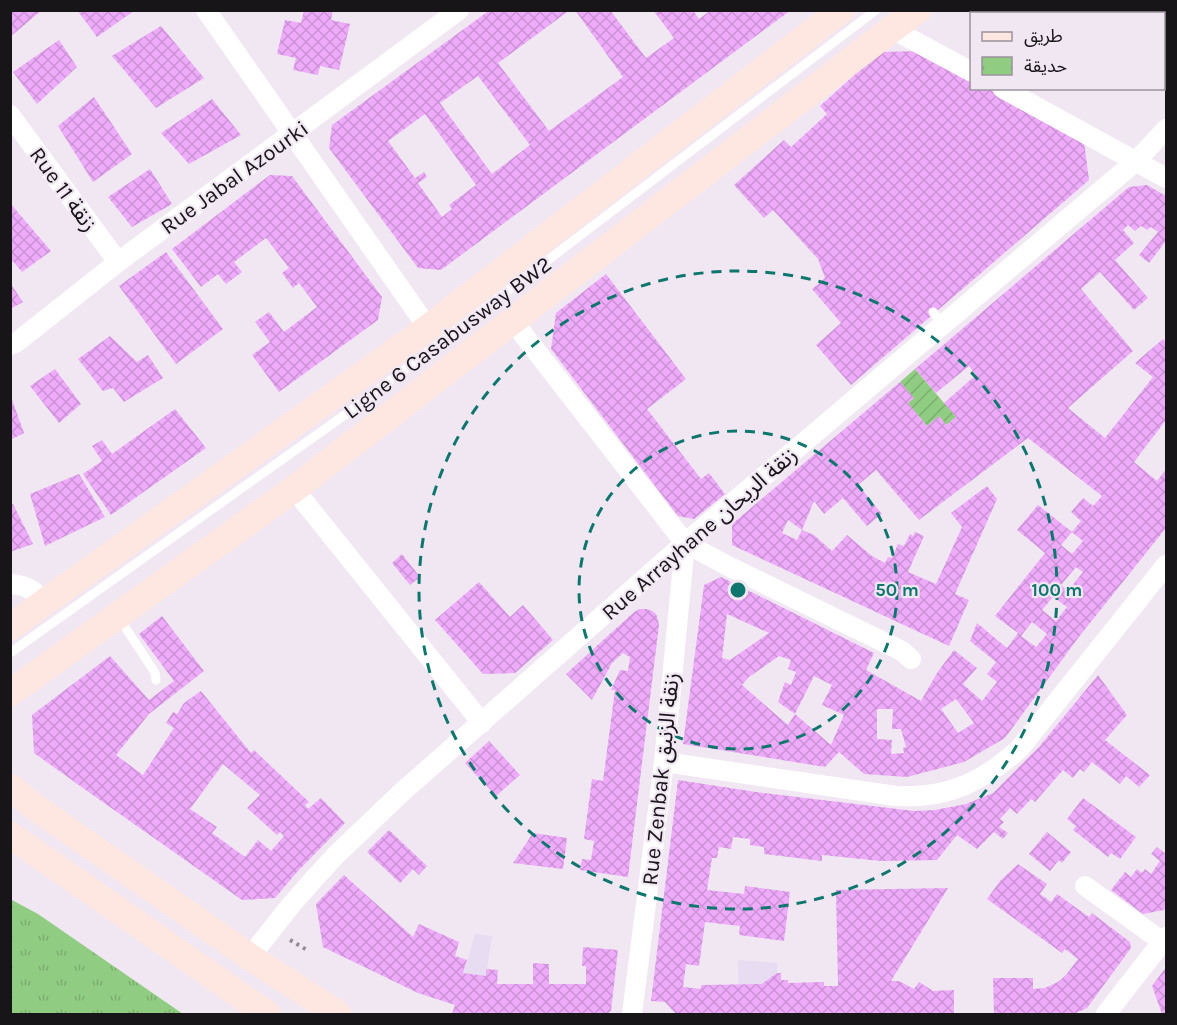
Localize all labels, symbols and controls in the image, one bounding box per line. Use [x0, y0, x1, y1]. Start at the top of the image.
legend [970, 12, 1165, 90]
text: طريق [1024, 25, 1063, 47]
text: حديقة [1024, 55, 1067, 77]
street label: Rue Jabal Azourki [156, 116, 313, 240]
street label: Rue 11 زنقة [24, 142, 103, 237]
street label: Ligne 6 Casabusway BW2 [338, 251, 557, 425]
street label: Rue Arrayhane زنقة الريحان [597, 442, 803, 626]
text: 50 m [875, 579, 919, 601]
text: 100 m [1032, 579, 1082, 601]
centre of rings [728, 580, 748, 600]
street label: Rue Zenbak زنقة الزنبق [637, 671, 685, 887]

